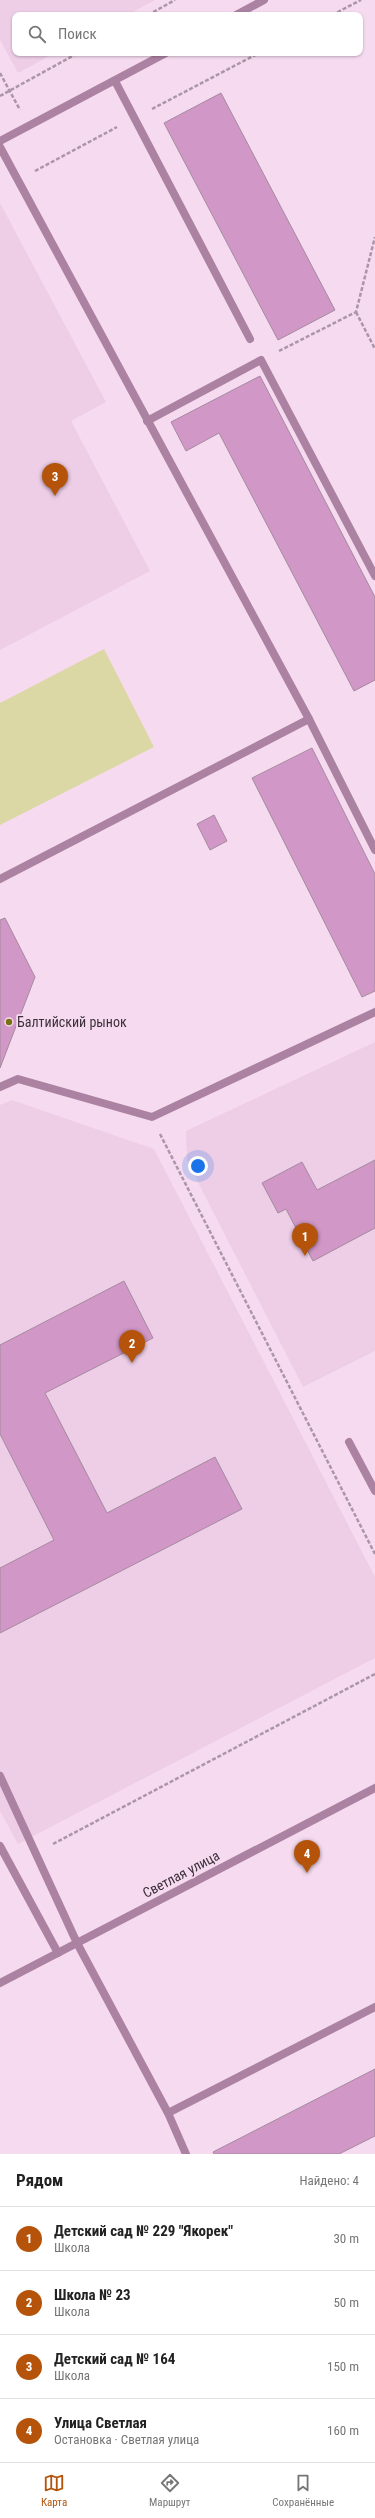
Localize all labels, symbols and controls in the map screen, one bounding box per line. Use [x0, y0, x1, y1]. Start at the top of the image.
search box [12, 12, 363, 56]
icon: search [26, 23, 48, 45]
text: Поиск [58, 25, 97, 43]
pin: 3 [42, 463, 68, 496]
place label: Балтийский рынок [17, 1014, 127, 1030]
marker: Балтийский рынок [4, 1017, 14, 1027]
your location [188, 1156, 208, 1176]
pin: 1 [292, 1223, 318, 1256]
pin: 2 [119, 1330, 145, 1363]
pin: 4 [294, 1840, 320, 1873]
street label: Светлая улица [140, 1847, 222, 1901]
text: Рядом [16, 2170, 63, 2190]
text: Найдено: 4 [299, 2173, 359, 2188]
text: Детский сад № 229 "Якорек" [54, 2222, 233, 2240]
text: 1 [26, 2231, 32, 2246]
text: 30 m [333, 2231, 359, 2246]
text: Школа [54, 2240, 90, 2255]
text: Школа № 23 [54, 2286, 131, 2304]
text: 2 [26, 2295, 32, 2310]
text: 50 m [333, 2295, 359, 2310]
text: Школа [54, 2304, 90, 2319]
text: Детский сад № 164 [54, 2350, 175, 2368]
text: 3 [26, 2359, 32, 2374]
text: 150 m [327, 2359, 359, 2374]
text: Школа [54, 2368, 90, 2383]
text: Улица Светлая [54, 2414, 147, 2432]
text: 4 [26, 2423, 32, 2438]
text: 160 m [327, 2423, 359, 2438]
text: Остановка · Светлая улица [54, 2432, 199, 2447]
tab: Карта [41, 2472, 67, 2509]
tab: Маршрут [149, 2472, 190, 2509]
tab: Сохранённые [272, 2472, 334, 2509]

